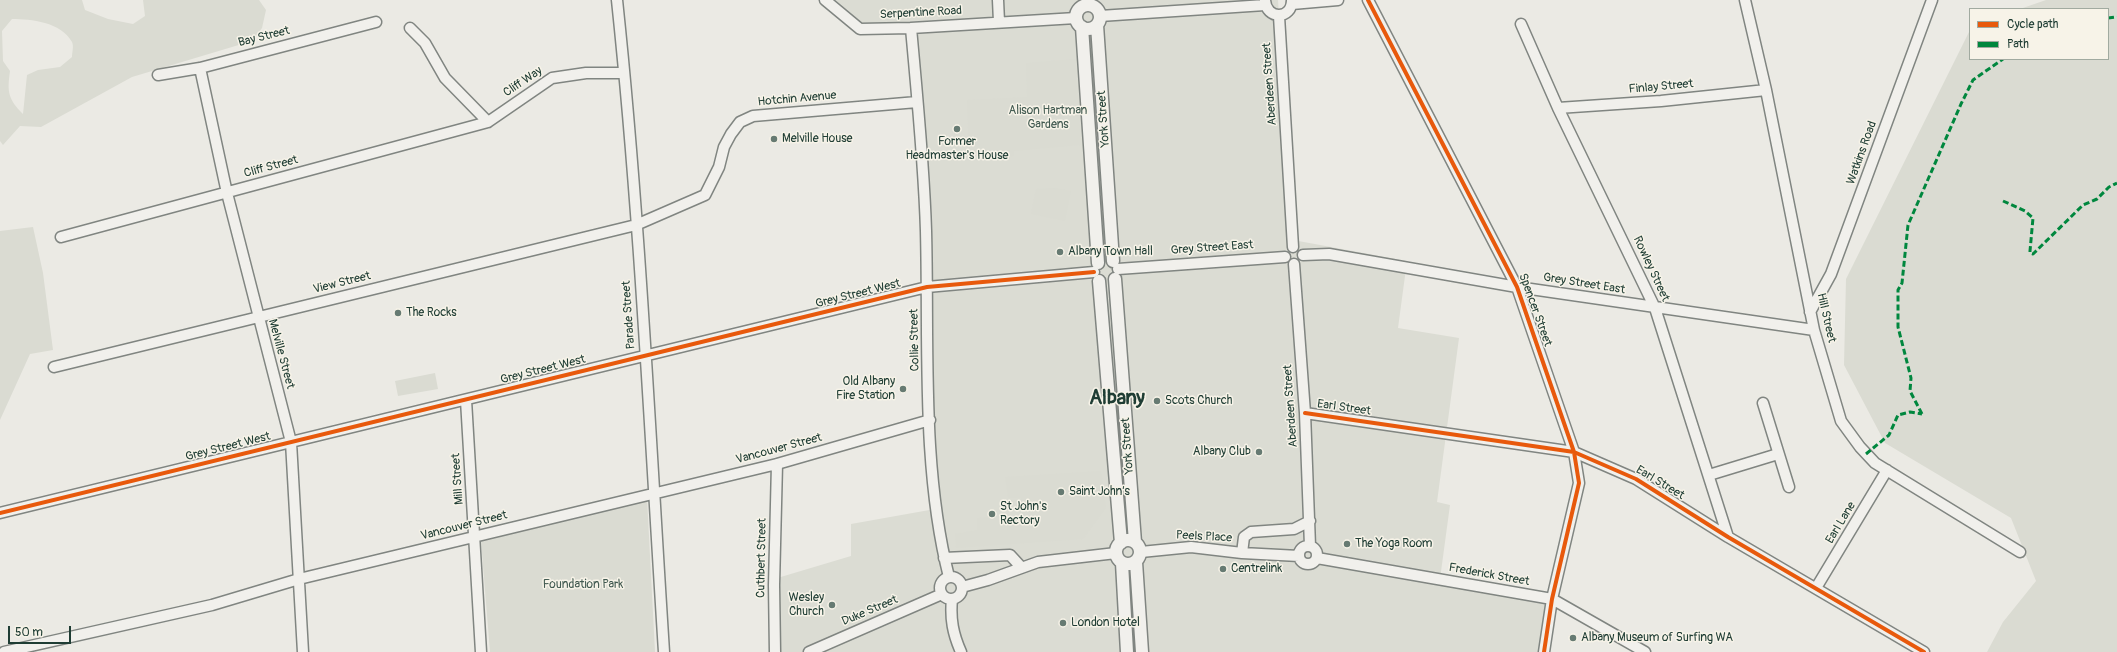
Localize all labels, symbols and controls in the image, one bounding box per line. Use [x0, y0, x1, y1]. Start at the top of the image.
street label: Serpentine Road [880, 4, 962, 22]
legend [1969, 8, 2109, 60]
text: Cycle path [2007, 17, 2058, 32]
street label: Bay Street [237, 24, 291, 50]
text: Path [2007, 37, 2029, 52]
street label: Aberdeen Street [1260, 42, 1280, 126]
street label: Cliff Way [501, 64, 545, 100]
street label: Finlay Street [1628, 77, 1694, 97]
street label: Hotchin Avenue [757, 88, 837, 110]
street label: York Street [1095, 90, 1113, 148]
park label: Alison Hartman Gardens [1009, 104, 1087, 132]
street label: Watkins Road [1844, 119, 1880, 187]
marker: Former Headmaster's House [952, 124, 962, 134]
place label: Melville House [782, 132, 853, 146]
marker: Melville House [769, 134, 779, 144]
place label: Former Headmaster's House [906, 135, 1008, 163]
street label: Cliff Street [242, 153, 300, 181]
street label: Rowley Street [1630, 234, 1672, 304]
street label: Grey Street East [1170, 238, 1254, 258]
place label: Albany Town Hall [1068, 245, 1153, 259]
marker: Albany Town Hall [1055, 247, 1065, 257]
street label: View Street [312, 269, 372, 297]
street label: Grey Street East [1542, 270, 1626, 298]
street label: Spencer Street [1515, 272, 1555, 348]
street label: Grey Street West [814, 276, 902, 312]
street label: Parade Street [619, 280, 639, 350]
street label: Hill Street [1813, 292, 1839, 344]
place label: The Rocks [406, 306, 457, 320]
marker: The Rocks [393, 308, 403, 318]
street label: Collie Street [907, 308, 923, 372]
street label: Melville Street [265, 317, 297, 391]
street label: Grey Street West [499, 352, 587, 388]
street label: Aberdeen Street [1281, 364, 1301, 448]
place label: Old Albany Fire Station [836, 375, 895, 403]
marker: Old Albany Fire Station [898, 384, 908, 394]
district label: Albany [1089, 387, 1145, 411]
place label: Scots Church [1165, 394, 1232, 408]
marker: Scots Church [1152, 396, 1162, 406]
street label: Earl Street [1316, 397, 1372, 419]
street label: York Street [1119, 417, 1137, 475]
street label: Grey Street West [184, 429, 272, 465]
street label: Vancouver Street [734, 431, 824, 467]
place label: Albany Club [1193, 445, 1251, 459]
marker: Albany Club [1254, 447, 1264, 457]
street label: Mill Street [449, 453, 467, 505]
street label: Earl Street [1633, 463, 1687, 503]
place label: Saint John’s [1069, 485, 1130, 499]
marker: Saint John’s [1056, 487, 1066, 497]
street label: Earl Lane [1823, 499, 1859, 547]
place label: St John's Rectory [1000, 500, 1047, 528]
street label: Vancouver Street [419, 508, 509, 544]
marker: St John's Rectory [987, 509, 997, 519]
street label: Cuthbert Street [754, 518, 770, 598]
street label: Peels Place [1175, 528, 1233, 546]
place label: The Yoga Room [1355, 537, 1432, 551]
marker: The Yoga Room [1342, 539, 1352, 549]
street label: Frederick Street [1447, 561, 1531, 589]
place label: Centrelink [1231, 562, 1282, 576]
marker: Centrelink [1218, 564, 1228, 574]
park label: Foundation Park [543, 578, 623, 592]
place label: Wesley Church [789, 591, 824, 619]
street label: Duke Street [840, 593, 900, 629]
marker: Wesley Church [827, 600, 837, 610]
place label: London Hotel [1071, 616, 1140, 630]
scale bar [10, 618, 73, 644]
marker: London Hotel [1058, 618, 1068, 628]
text: 50 m [15, 625, 43, 640]
place label: Albany Museum of Surfing WA [1581, 631, 1733, 645]
marker: Albany Museum of Surfing WA [1568, 633, 1578, 643]

